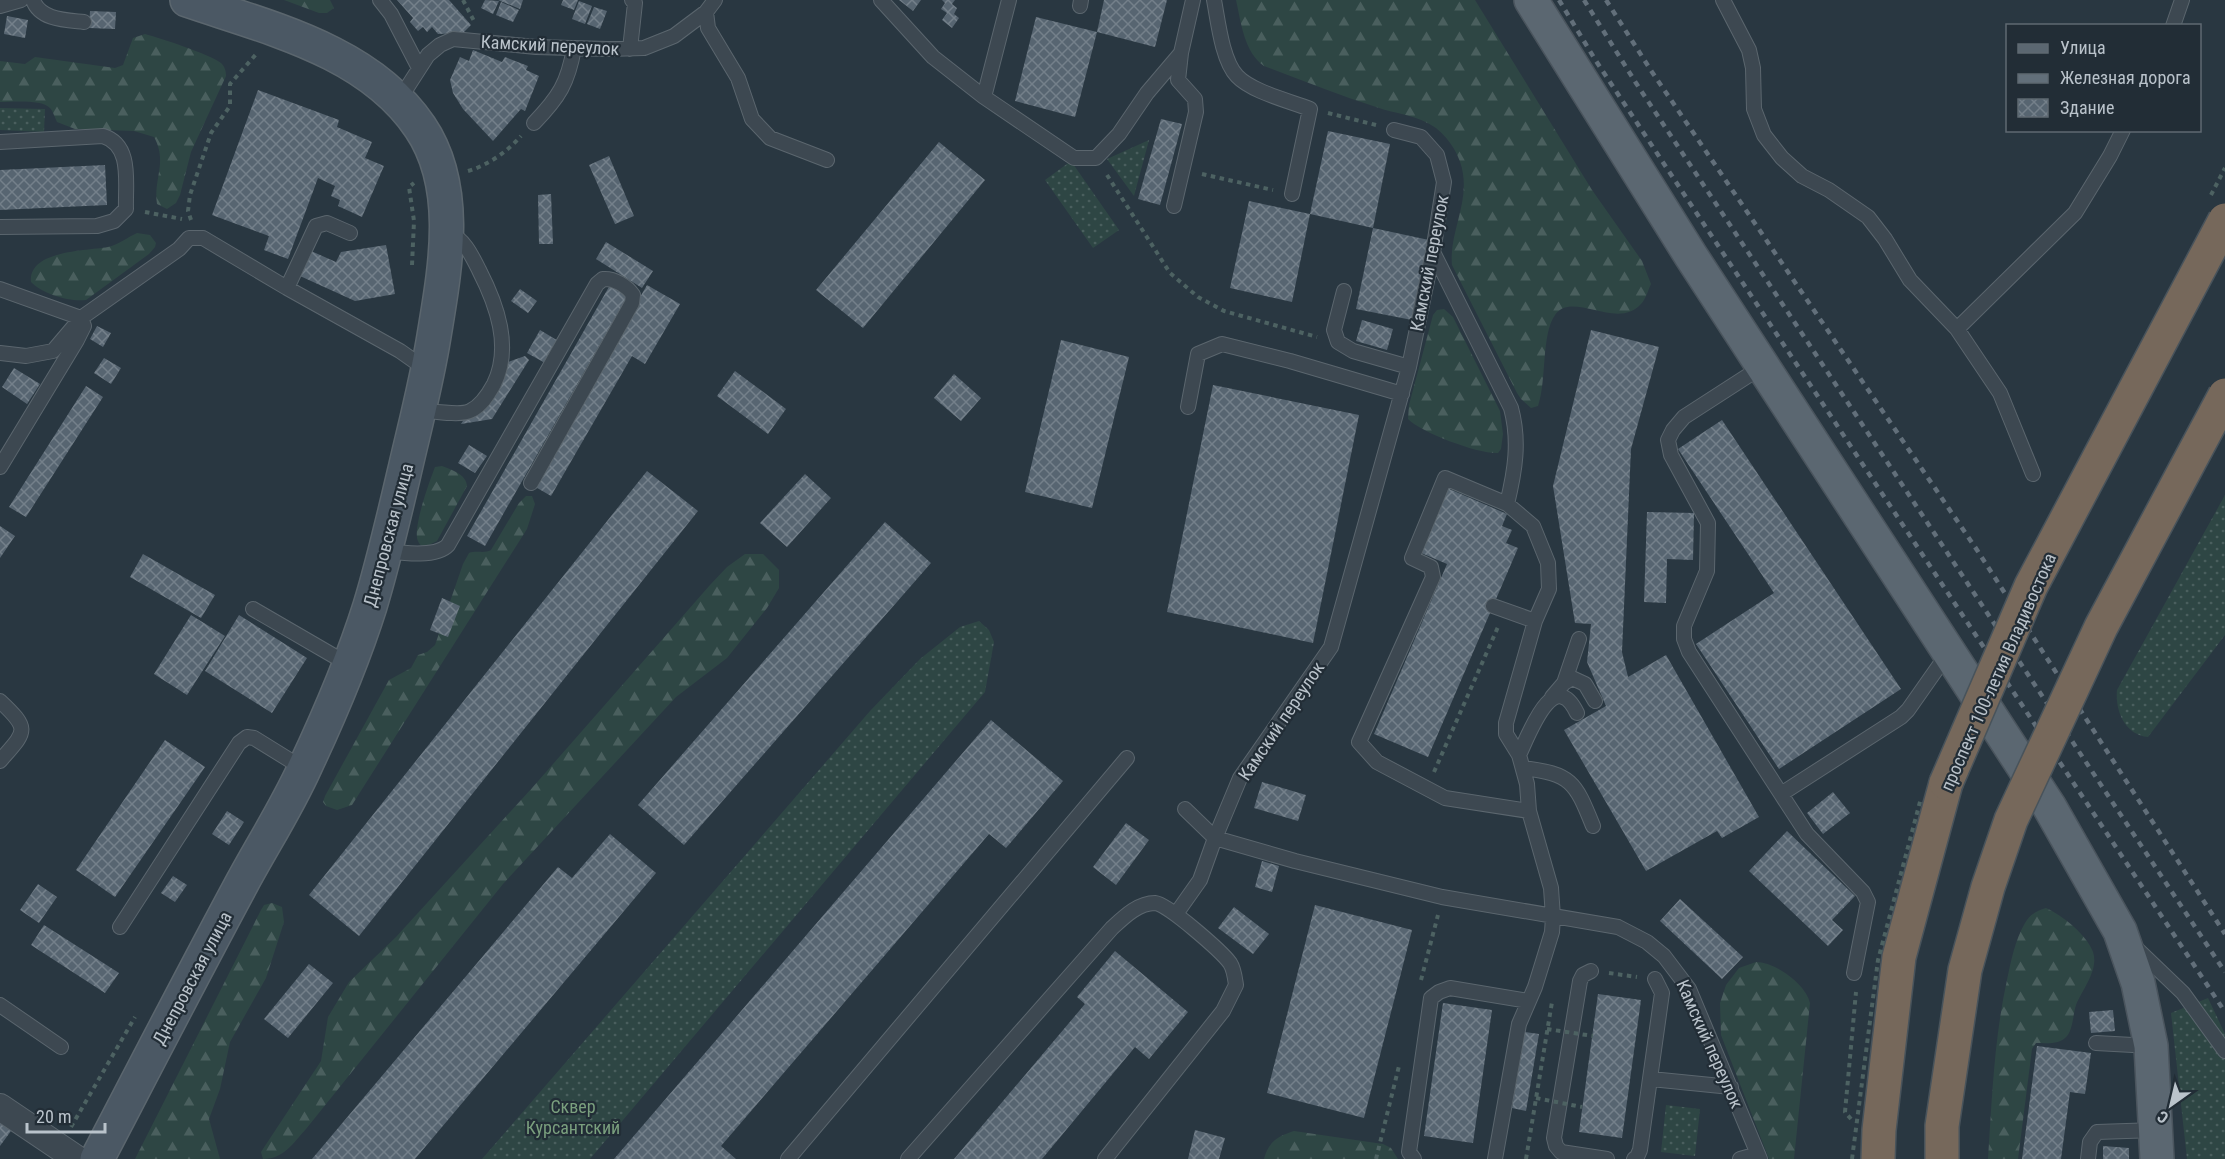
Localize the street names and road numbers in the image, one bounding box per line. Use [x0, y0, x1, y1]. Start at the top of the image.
street label: Камский переулок [480, 31, 620, 59]
street label: Камский переулок [1405, 193, 1453, 333]
street label: Днепровская улица [359, 461, 417, 609]
street label: проспект 100-летия Владивостока [1936, 550, 2060, 794]
street label: Камский переулок [1234, 657, 1329, 784]
street label: Днепровская улица [148, 908, 236, 1048]
street label: Камский переулок [1672, 976, 1748, 1112]

